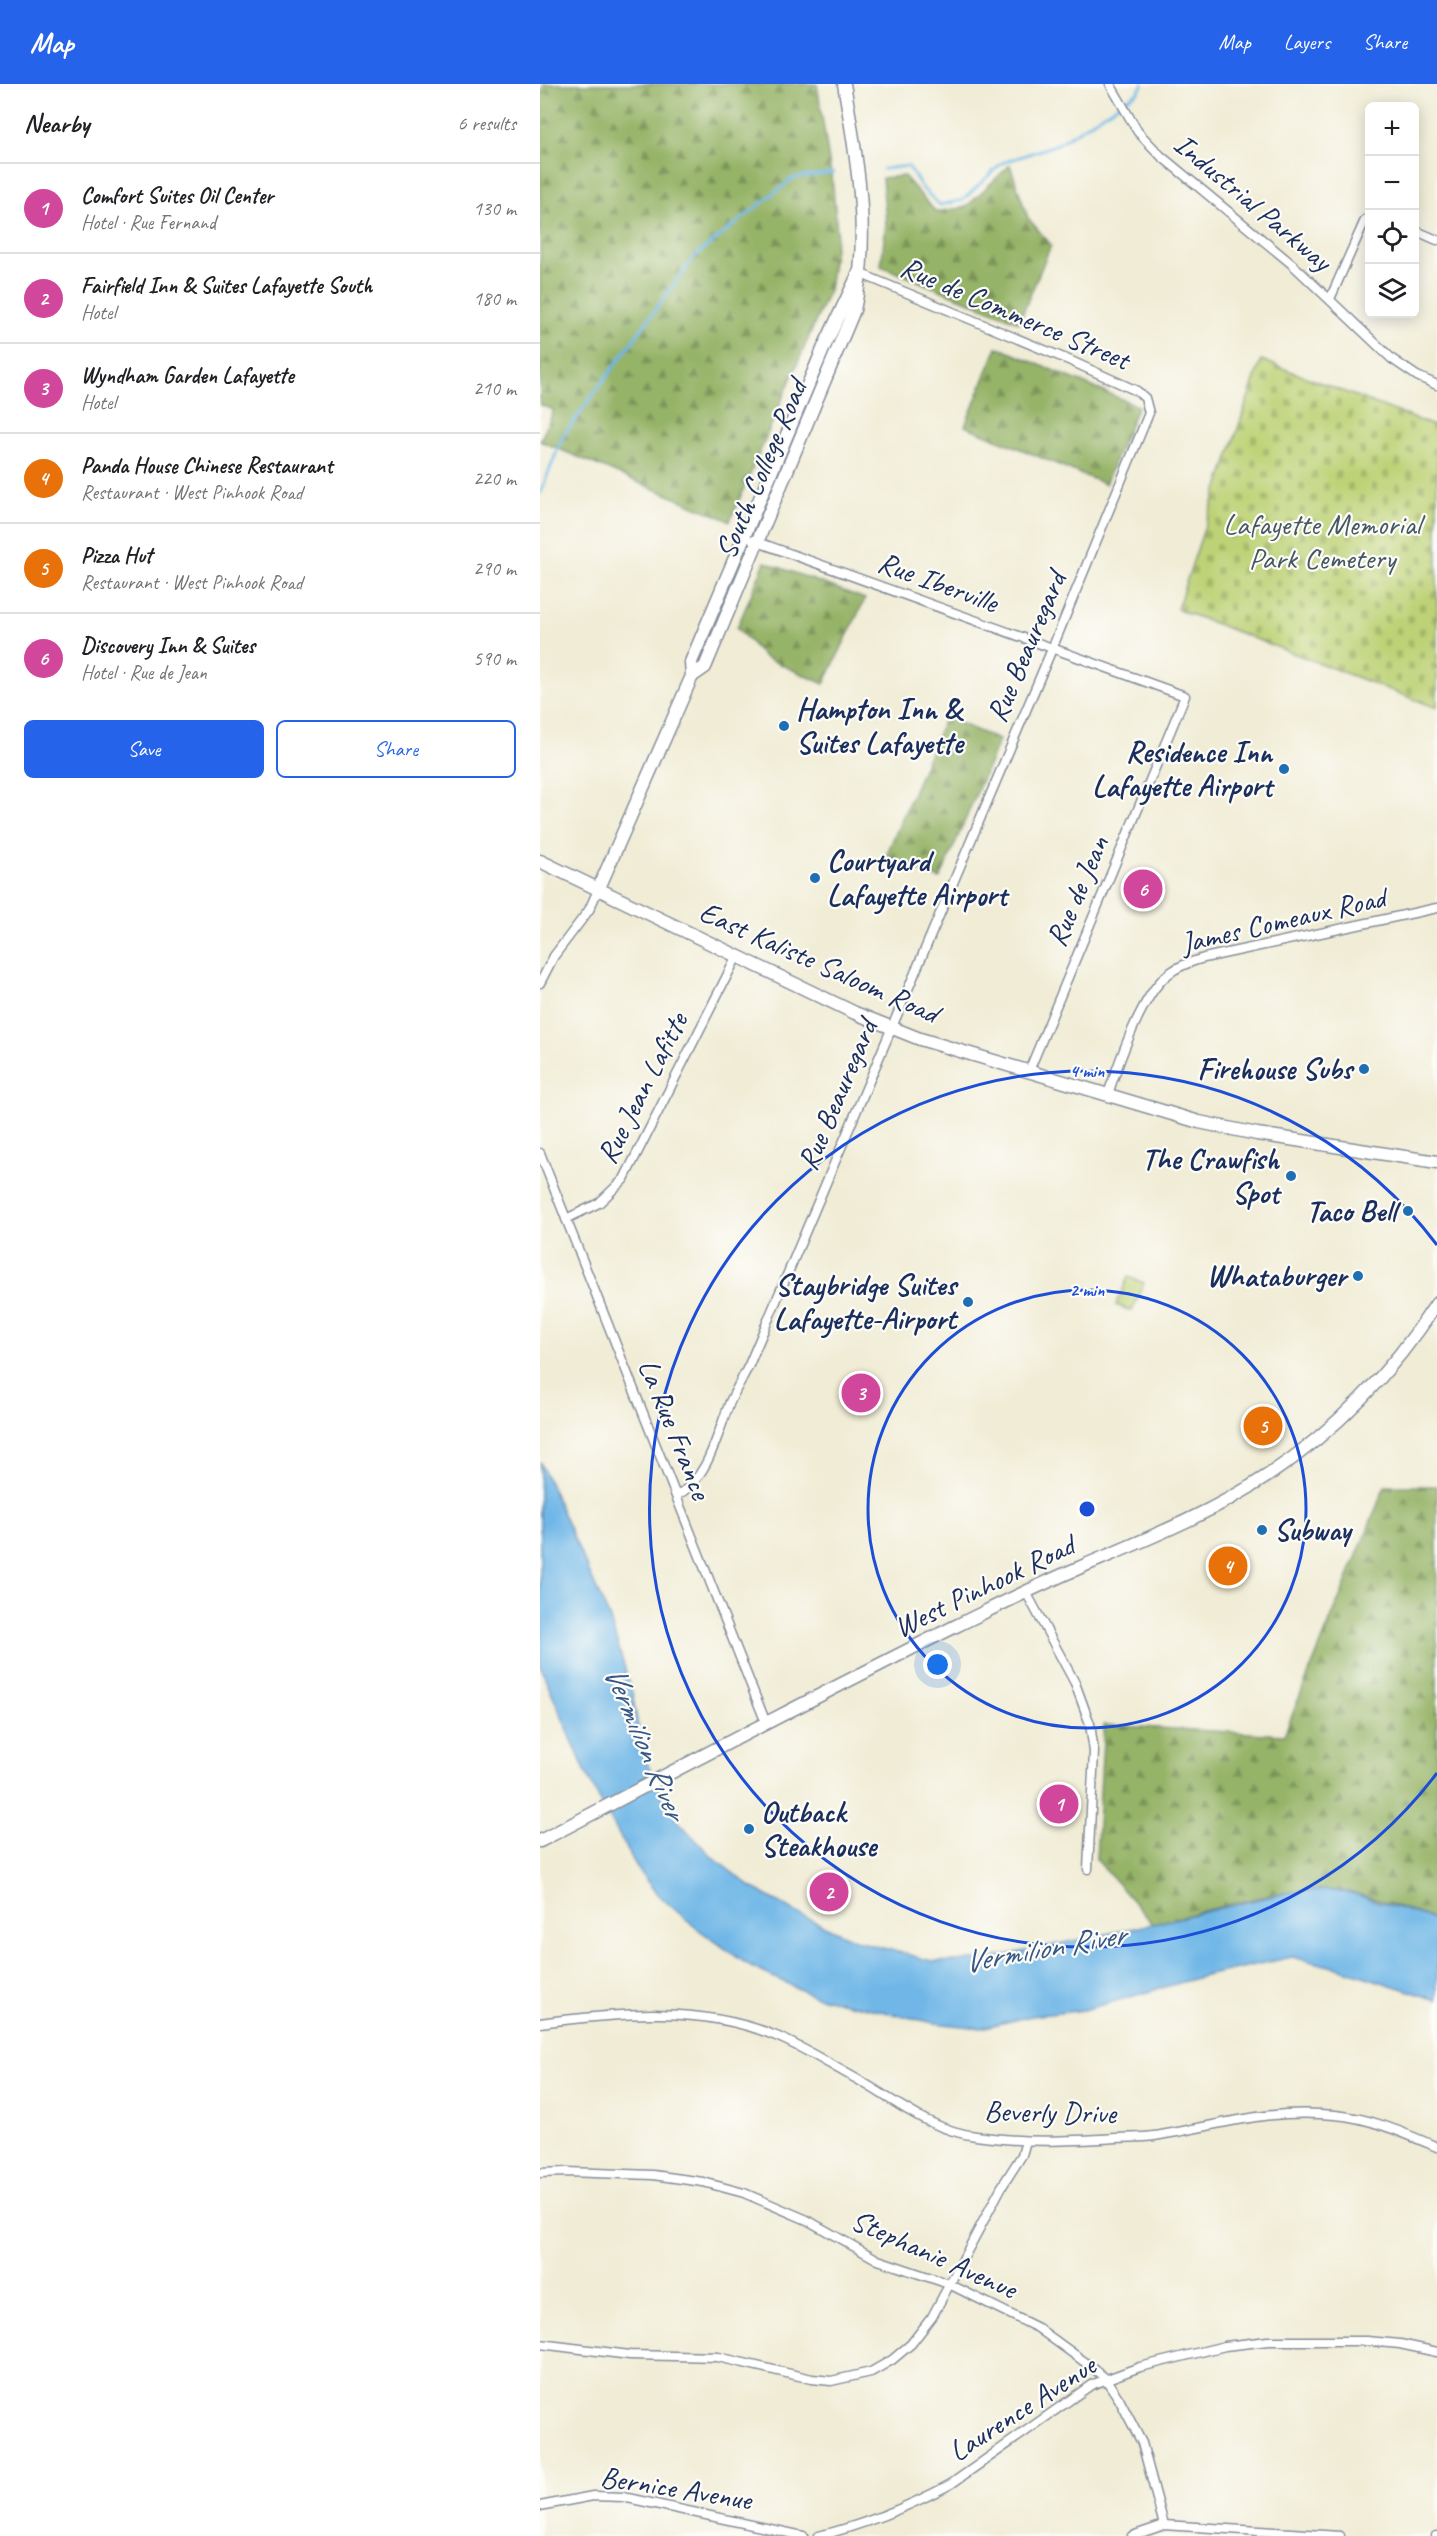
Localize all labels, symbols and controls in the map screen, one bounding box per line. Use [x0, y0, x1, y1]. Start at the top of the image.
text: Map [30, 25, 73, 60]
text: Map [1218, 29, 1251, 55]
text: Layers [1284, 29, 1330, 55]
text: Share [1363, 29, 1407, 55]
map controls [1365, 102, 1419, 318]
button: + [1365, 102, 1419, 156]
text: Nearby [24, 107, 89, 140]
text: 6 results [457, 111, 516, 136]
street label: Industrial Parkway [1166, 125, 1342, 281]
button: − [1365, 156, 1419, 210]
text: Comfort Suites Oil Center [81, 182, 273, 210]
text: 1 [39, 196, 48, 221]
text: 130 m [473, 196, 516, 221]
text: Hotel · Rue Fernand [81, 210, 216, 235]
button: locate [1365, 210, 1419, 264]
street label: Rue de Commerce Street [895, 248, 1138, 380]
button: layers [1365, 264, 1419, 318]
text: Fairfield Inn & Suites Lafayette South [81, 272, 372, 300]
text: 2 [39, 286, 48, 311]
text: 180 m [473, 286, 516, 311]
text: Hotel [81, 300, 116, 325]
text: Wyndham Garden Lafayette [81, 362, 294, 390]
street label: South College Road [706, 370, 817, 564]
text: 3 [39, 376, 48, 401]
text: 210 m [473, 376, 516, 401]
text: Hotel [81, 390, 116, 415]
text: Panda House Chinese Restaurant [81, 452, 332, 480]
text: 4 [39, 466, 48, 491]
text: 220 m [473, 466, 516, 491]
text: Restaurant · West Pinhook Road [81, 480, 303, 505]
park label: Lafayette Memorial Park Cemetery [1223, 505, 1426, 577]
text: Pizza Hut [81, 542, 152, 570]
street label: Rue Iberville [873, 543, 1005, 622]
text: 5 [39, 556, 48, 581]
text: 290 m [473, 556, 516, 581]
street label: Rue Beauregard [977, 562, 1076, 728]
text: Restaurant · West Pinhook Road [81, 570, 303, 595]
text: Discovery Inn & Suites [81, 632, 255, 660]
text: 6 [39, 646, 48, 671]
text: 590 m [473, 646, 516, 671]
text: Hotel · Rue de Jean [81, 660, 207, 685]
place label: Hampton Inn & Suites Lafayette [796, 690, 966, 762]
marker: Hampton Inn & Suites Lafayette [777, 719, 791, 733]
button: Save [24, 720, 264, 778]
button: Share [276, 720, 516, 778]
place label: Residence Inn Lafayette Airport [1092, 733, 1275, 806]
marker: Residence Inn Lafayette Airport [1277, 762, 1291, 776]
street label: Rue de Jean [1037, 830, 1117, 952]
place label: Courtyard Lafayette Airport [827, 842, 1010, 915]
pin: 6 [1124, 866, 1162, 912]
marker: Courtyard Lafayette Airport [808, 871, 822, 885]
street label: James Comeaux Road [1175, 877, 1393, 962]
street label: East Kaliste Saloom Road [694, 892, 948, 1033]
street label: Rue Jean Lafitte [588, 1004, 697, 1170]
street label: Rue Beauregard [788, 1010, 887, 1176]
place label: Firehouse Subs [1198, 1050, 1355, 1088]
text: 4 min [1070, 1060, 1105, 1082]
marker: Firehouse Subs [1357, 1062, 1371, 1076]
place label: The Crawfish Spot [1142, 1140, 1282, 1212]
marker: The Crawfish Spot [1284, 1169, 1298, 1183]
place label: Taco Bell [1306, 1192, 1402, 1230]
marker: Taco Bell [1401, 1204, 1415, 1218]
place label: Whataburger [1207, 1257, 1349, 1295]
place label: Staybridge Suites Lafayette-Airport [774, 1266, 959, 1339]
marker: Whataburger [1351, 1269, 1365, 1283]
text: 2 min [1070, 1279, 1105, 1301]
marker: Staybridge Suites Lafayette-Airport [961, 1295, 975, 1309]
street label: La Rue France [630, 1353, 721, 1507]
pin: 3 [842, 1370, 880, 1416]
pin: 5 [1244, 1404, 1282, 1448]
centre of rings [1077, 1499, 1097, 1519]
place label: Subway [1274, 1511, 1353, 1549]
marker: Subway [1255, 1523, 1269, 1537]
street label: West Pinhook Road [888, 1524, 1084, 1646]
pin: 4 [1208, 1544, 1248, 1588]
your location [923, 1650, 952, 1679]
water label: Vermilion River [594, 1659, 698, 1830]
pin: 1 [1040, 1782, 1078, 1826]
place label: Outback Steakhouse [761, 1793, 878, 1865]
marker: Outback Steakhouse [742, 1822, 756, 1836]
pin: 2 [810, 1870, 848, 1914]
water label: Vermilion River [960, 1913, 1133, 1982]
street label: Beverly Drive [984, 2092, 1118, 2132]
street label: Stephanie Avenue [845, 2201, 1025, 2308]
street label: Laurence Avenue [941, 2345, 1105, 2470]
street label: Bernice Avenue [598, 2457, 756, 2519]

